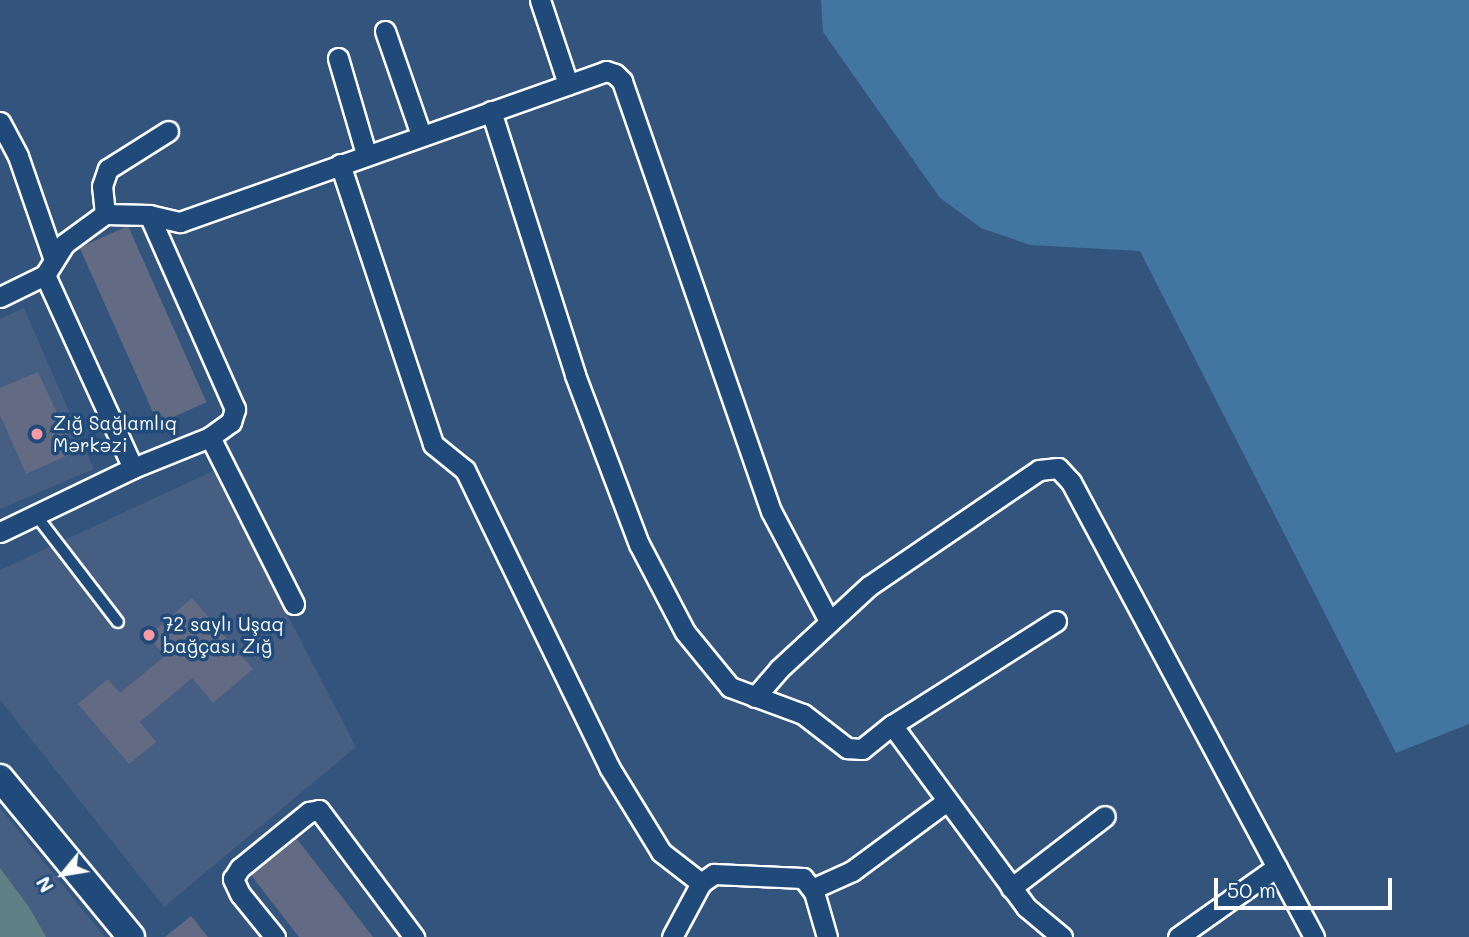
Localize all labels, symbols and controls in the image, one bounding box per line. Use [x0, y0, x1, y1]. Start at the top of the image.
place label: Zığ Sağlamlıq Mərkəzi [53, 412, 177, 456]
marker: Zığ Sağlamlıq Mərkəzi [27, 424, 47, 444]
place label: 72 saylı Uşaq bağçası Zığ [163, 613, 284, 657]
marker: 72 saylı Uşaq bağçası Zığ [141, 627, 157, 643]
north arrow [28, 839, 98, 909]
scale bar [1217, 864, 1396, 908]
text: N [30, 872, 59, 897]
text: 50 m [1227, 876, 1276, 903]

